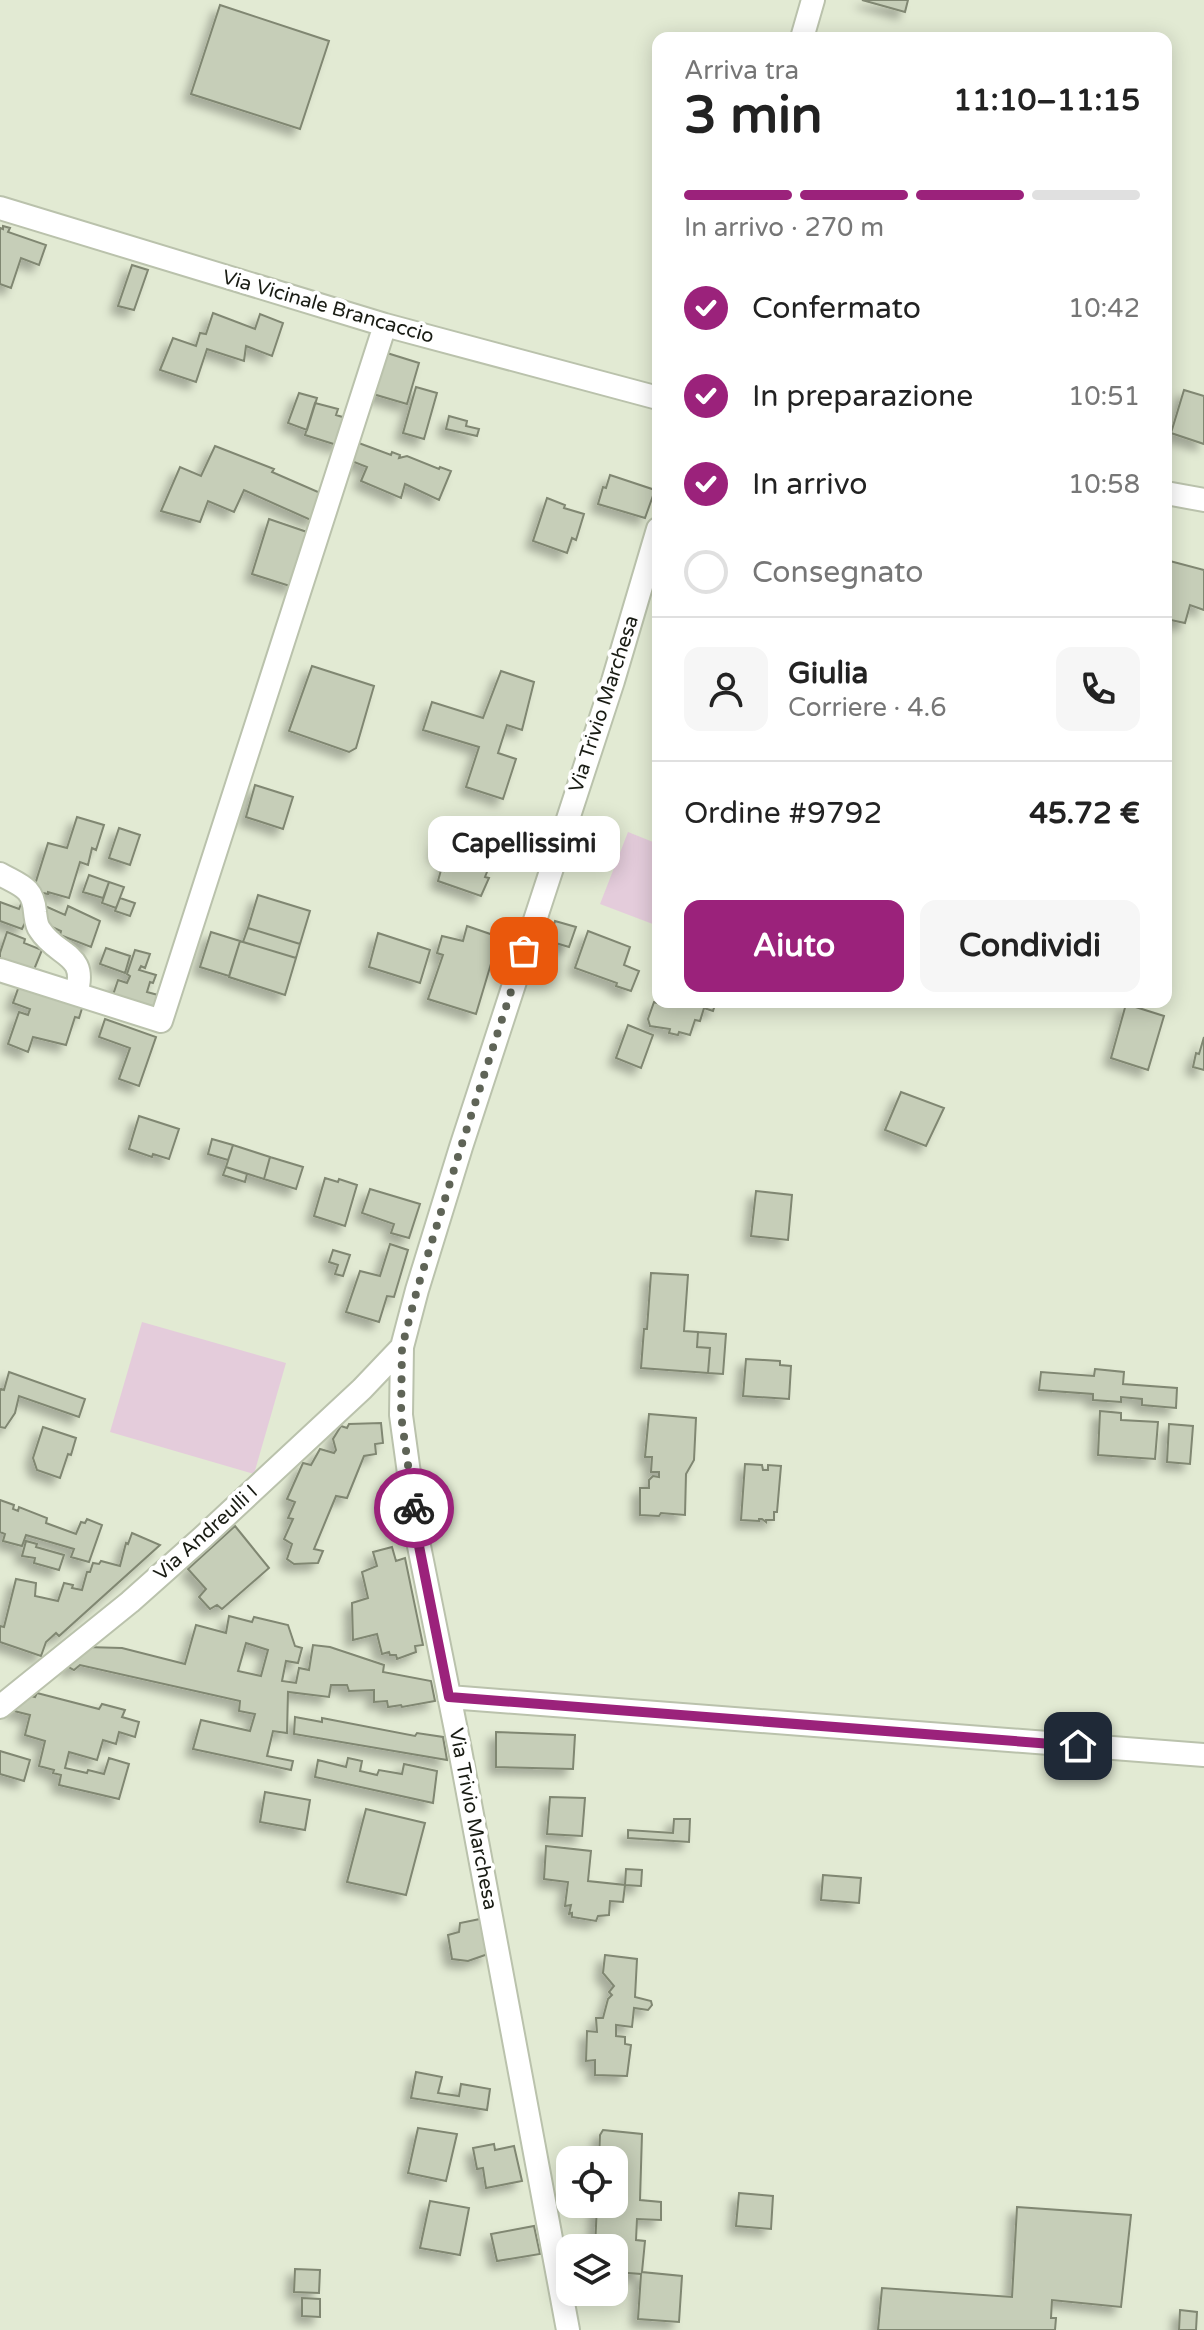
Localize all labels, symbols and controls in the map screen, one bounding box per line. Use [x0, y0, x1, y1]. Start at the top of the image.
text: Arriva tra [684, 55, 799, 86]
text: 11:10–11:15 [953, 82, 1140, 119]
text: 3 min [684, 84, 823, 147]
text: In arrivo · 270 m [684, 212, 884, 243]
street label: Via Vicinale Brancaccio [219, 265, 437, 349]
icon: check [684, 286, 728, 330]
text: Confermato [752, 290, 921, 327]
text: 10:42 [1068, 293, 1140, 324]
icon: check [684, 374, 728, 418]
text: In preparazione [752, 378, 973, 415]
text: 10:51 [1068, 381, 1140, 412]
icon: check [684, 462, 728, 506]
text: In arrivo [752, 466, 868, 503]
text: 10:58 [1068, 469, 1140, 500]
text: Consegnato [752, 554, 923, 591]
street label: Via Trivio Marchesa [564, 613, 644, 795]
button: person [684, 647, 768, 731]
button: phone [1056, 647, 1140, 731]
text: Giulia [788, 655, 868, 692]
text: Corriere · 4.6 [788, 692, 947, 723]
text: Ordine #9792 [684, 795, 882, 832]
text: 45.72 € [1029, 795, 1140, 832]
callout: Capellissimi [428, 815, 620, 871]
text: Capellissimi [451, 828, 597, 859]
button: Aiuto [684, 900, 904, 992]
button: Condividi [920, 900, 1140, 992]
pin [490, 917, 558, 985]
icon: bag [502, 929, 546, 973]
courier [374, 1468, 454, 1548]
street label: Via Andreulli I [149, 1480, 263, 1586]
icon: bike [392, 1486, 436, 1530]
pin [1044, 1712, 1112, 1780]
icon: home [1056, 1724, 1100, 1768]
street label: Via Trivio Marchesa [444, 1726, 502, 1912]
map controls [556, 2146, 628, 2306]
button: locate [556, 2146, 628, 2218]
button: layers [556, 2234, 628, 2306]

